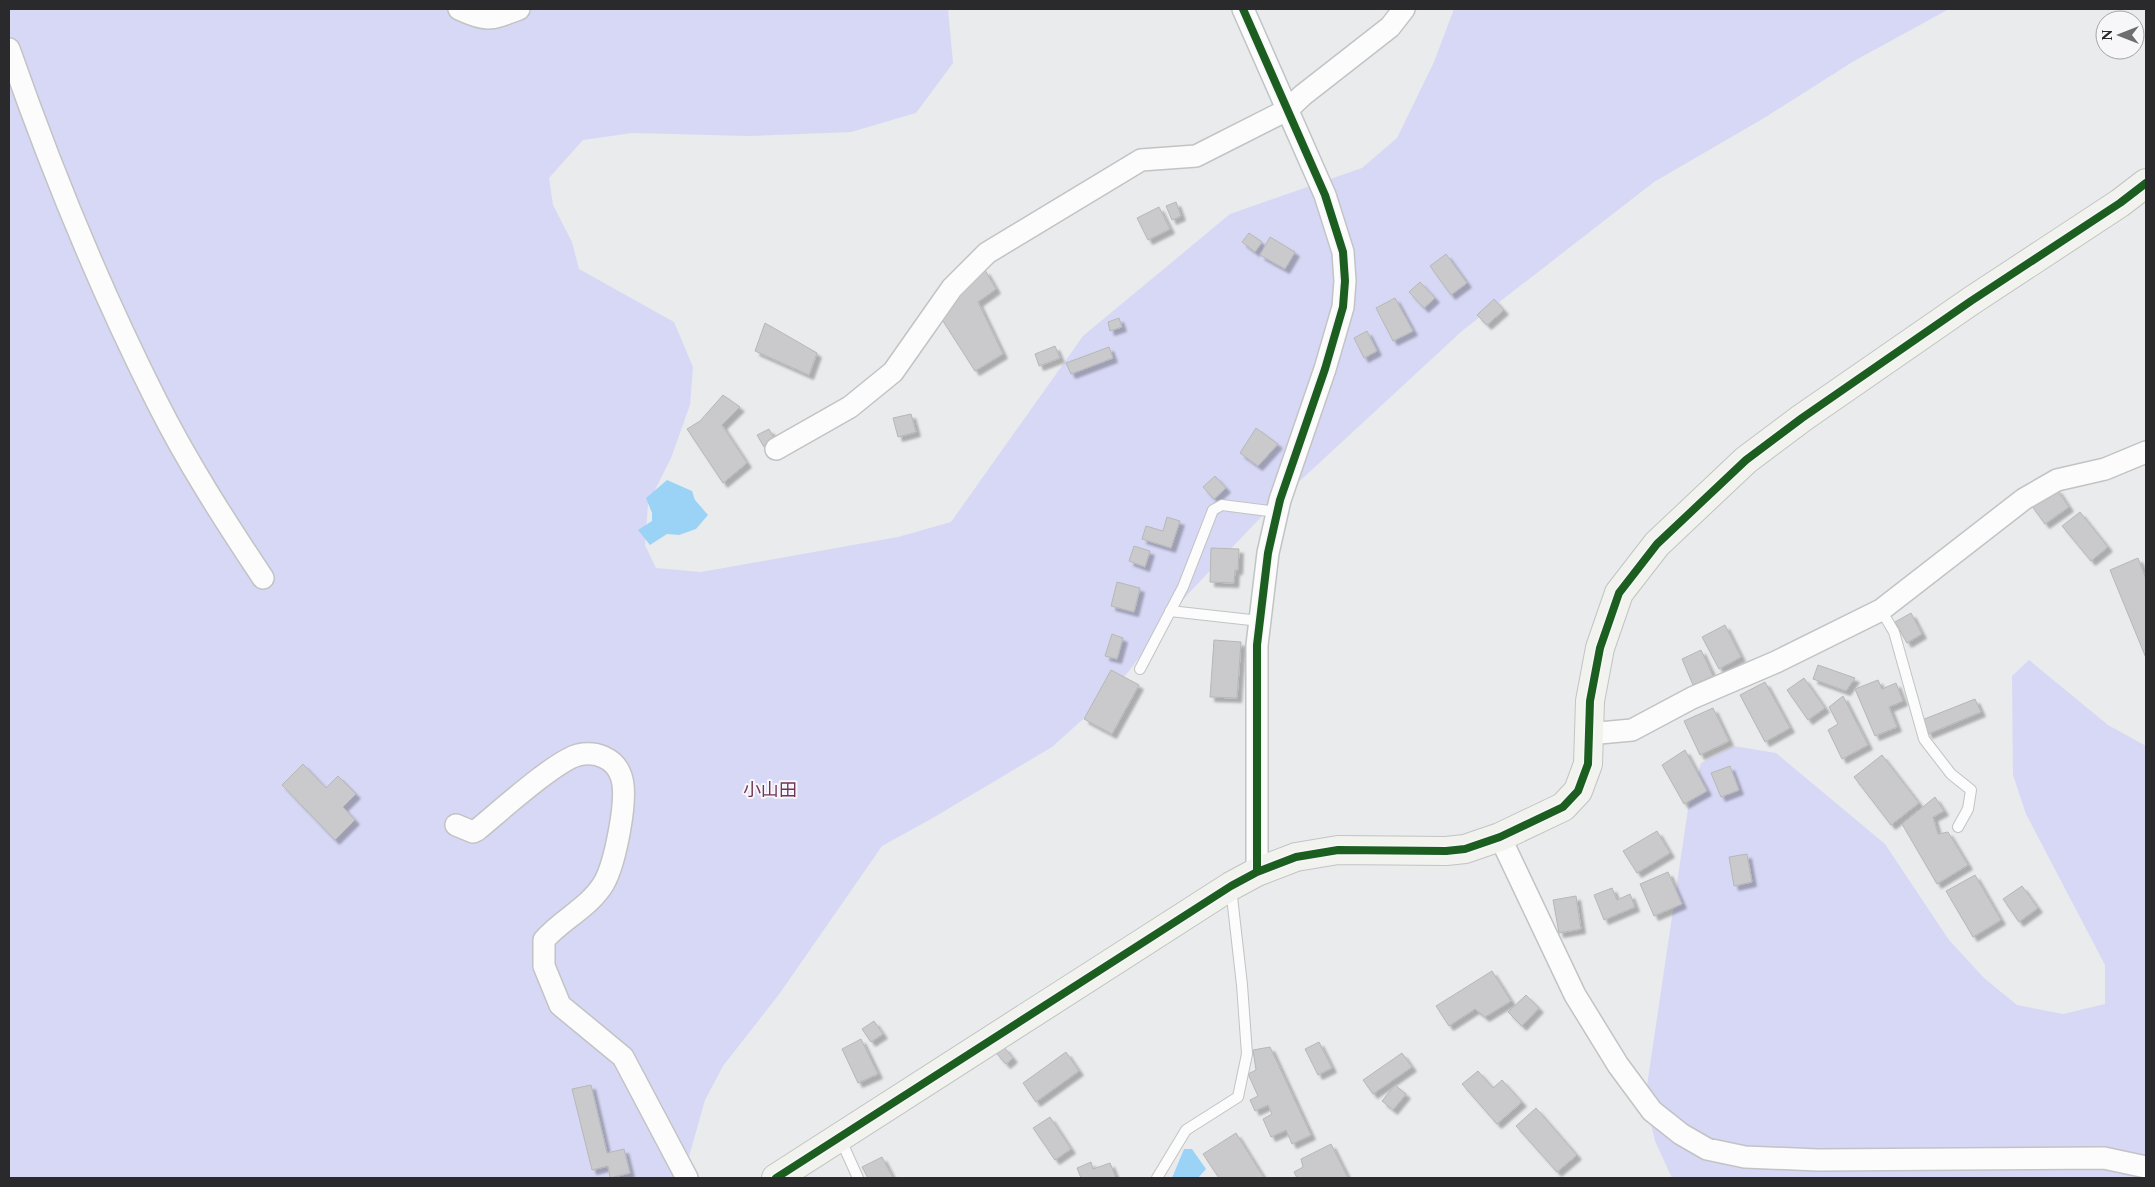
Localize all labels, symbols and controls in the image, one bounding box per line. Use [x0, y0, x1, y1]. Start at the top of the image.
north arrow [2095, 10, 2145, 60]
text: N [2097, 29, 2118, 41]
district label: 小山田 [743, 777, 797, 804]

